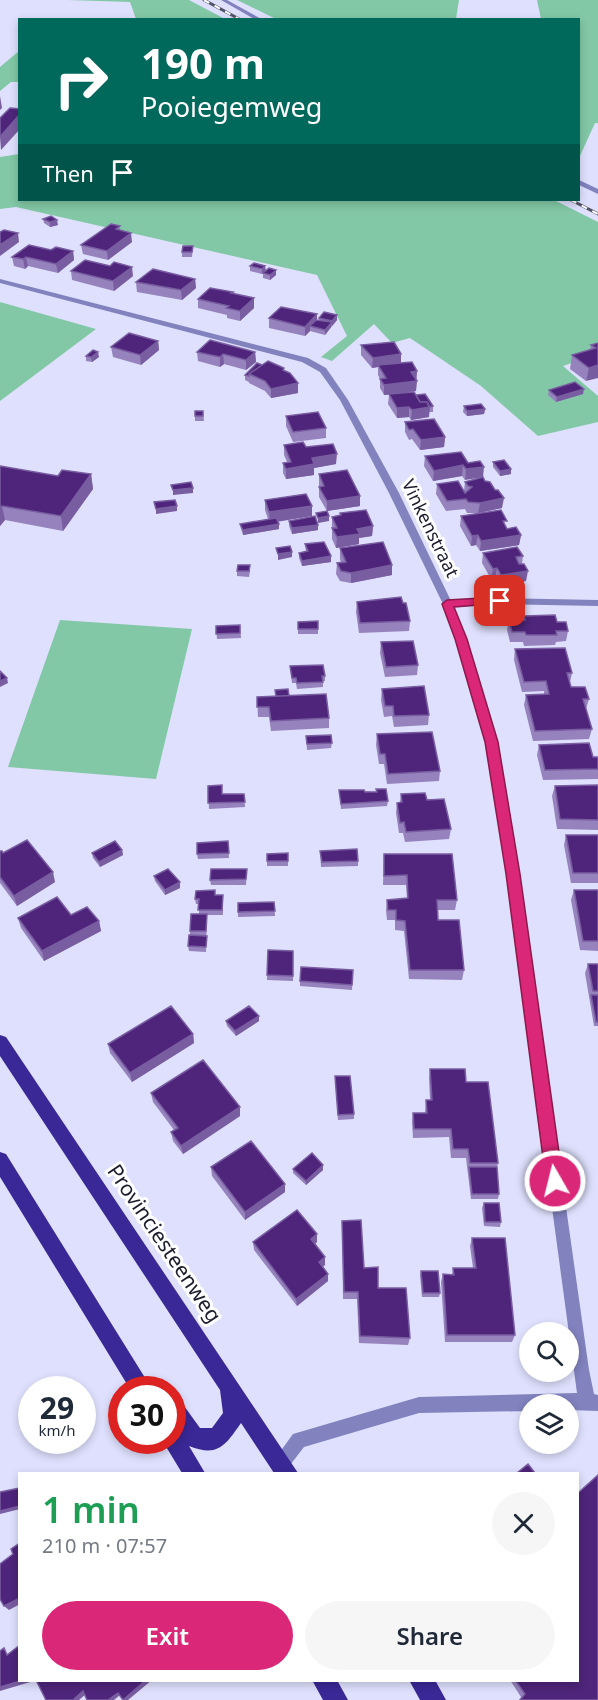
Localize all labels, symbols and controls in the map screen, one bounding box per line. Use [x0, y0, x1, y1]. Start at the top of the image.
text: 190 m [141, 34, 265, 91]
icon: right [42, 42, 120, 120]
text: Pooiegemweg [141, 88, 322, 125]
icon: arrive [106, 156, 139, 189]
text: Then [42, 158, 94, 188]
street label: Vinkenstraat [397, 475, 465, 582]
pin [474, 575, 525, 626]
icon: arrive [483, 584, 516, 617]
position arrow [523, 1149, 587, 1213]
street label: Provinciesteenweg [102, 1158, 228, 1328]
map controls [519, 1322, 579, 1454]
button: search [519, 1322, 579, 1382]
speed limit sign: 30 [108, 1376, 186, 1454]
text: 29 [40, 1387, 74, 1428]
button: layers [519, 1394, 579, 1454]
text: km/h [39, 1420, 75, 1440]
text: 1 min [42, 1485, 140, 1534]
button: close [492, 1492, 555, 1555]
text: 210 m · 07:57 [42, 1532, 167, 1559]
button: Exit [42, 1601, 293, 1670]
button: Share [305, 1601, 555, 1670]

